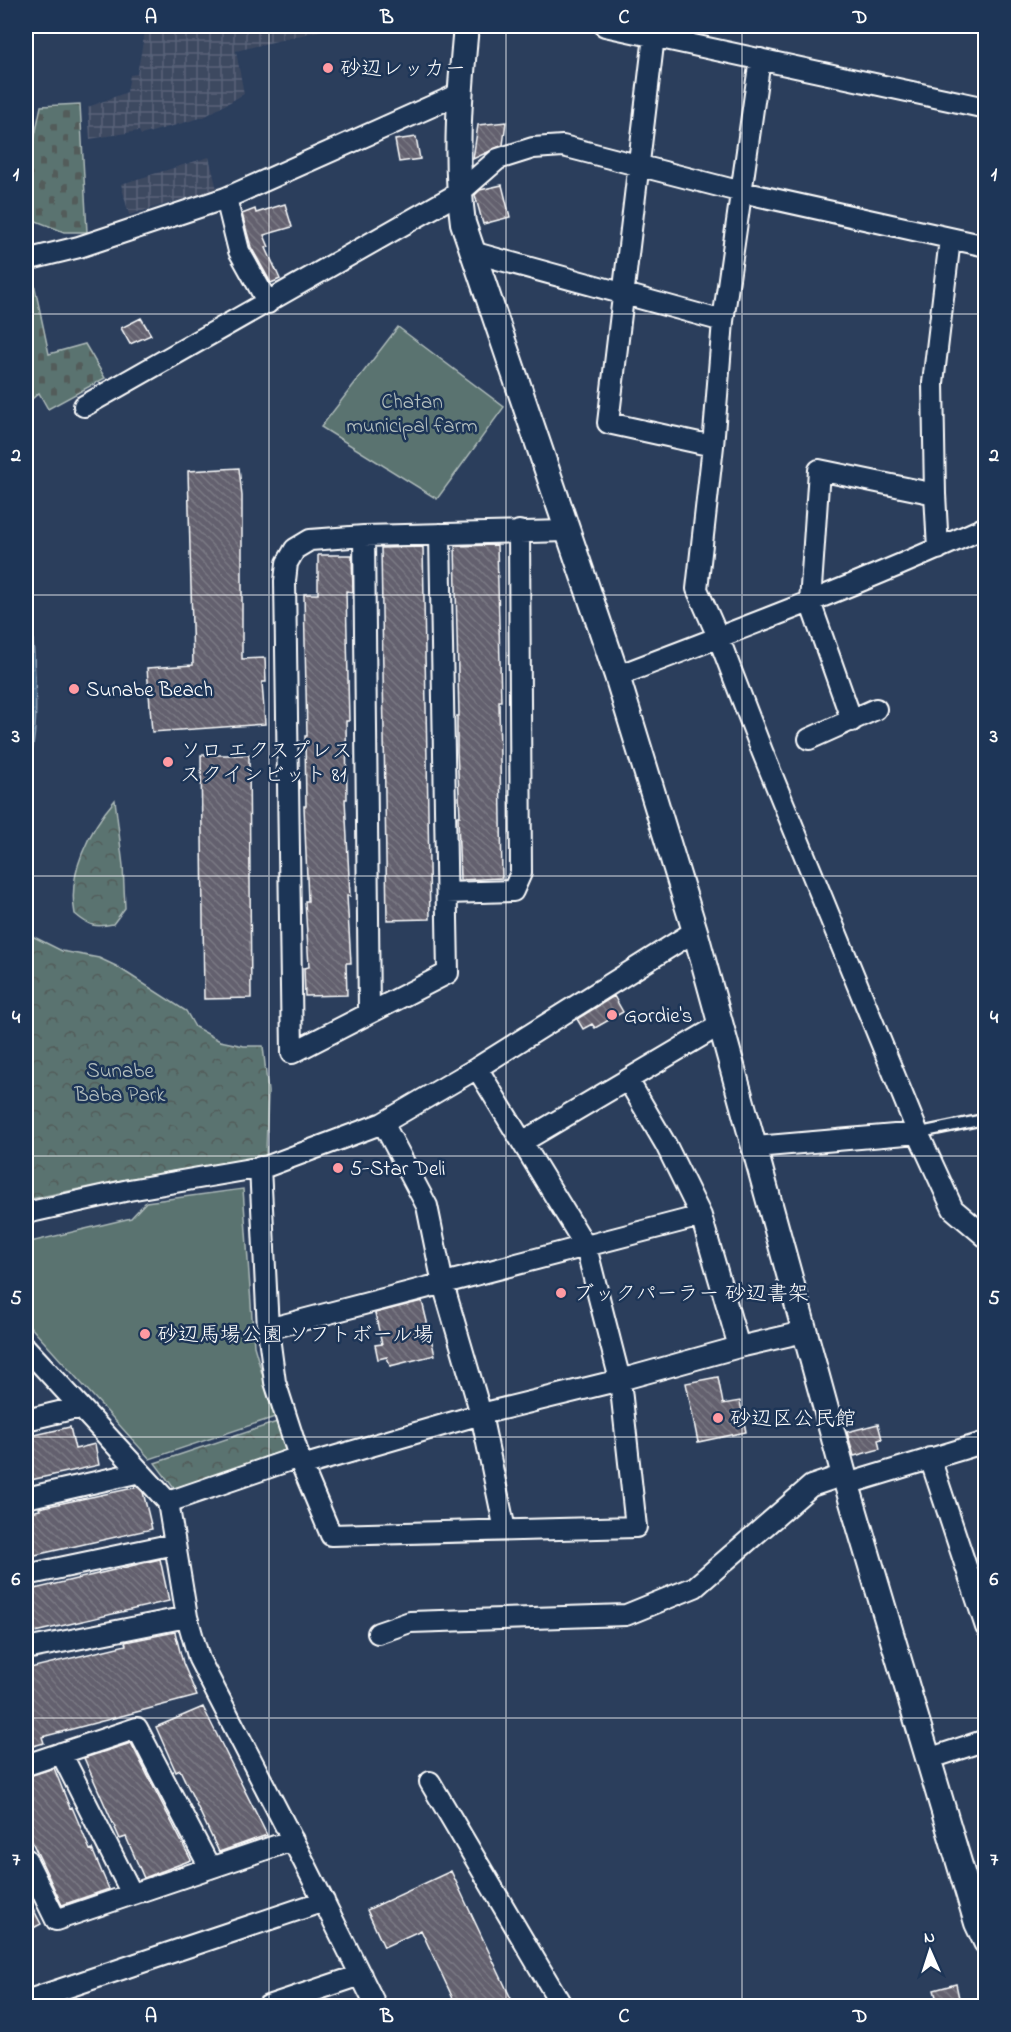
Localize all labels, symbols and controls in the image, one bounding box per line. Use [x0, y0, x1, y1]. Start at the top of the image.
text: A [145, 4, 157, 33]
text: B [379, 4, 394, 33]
text: C [619, 4, 630, 33]
text: D [852, 4, 867, 33]
place label: 砂辺レッカー [340, 55, 466, 85]
marker: 砂辺レッカー [321, 61, 335, 75]
text: 1 [13, 161, 20, 190]
text: 1 [991, 161, 998, 190]
park label: Chatan municipal farm [347, 388, 477, 442]
text: 2 [10, 442, 21, 471]
text: 2 [988, 442, 999, 471]
place label: Sunabe Beach [86, 676, 213, 706]
marker: Sunabe Beach [67, 682, 81, 696]
text: 3 [11, 723, 20, 752]
text: 3 [989, 723, 998, 752]
place label: ソロ エクスプレス スクインビット 81 [180, 737, 353, 791]
marker: ソロ エクスプレス スクインビット 81 [161, 755, 175, 769]
place label: Gordie's [624, 1002, 692, 1032]
text: 4 [12, 1004, 21, 1033]
text: 4 [990, 1004, 999, 1033]
marker: Gordie's [605, 1008, 619, 1022]
park label: Sunabe Baba Park [73, 1057, 166, 1111]
place label: 5-Star Deli [350, 1155, 446, 1185]
marker: 5-Star Deli [331, 1161, 345, 1175]
place label: ブックパーラー 砂辺書架 [573, 1280, 809, 1310]
text: 5 [10, 1285, 22, 1314]
text: 5 [988, 1285, 1000, 1314]
marker: ブックパーラー 砂辺書架 [554, 1286, 568, 1300]
place label: 砂辺馬場公園 ソフトボール場 [157, 1321, 434, 1351]
marker: 砂辺馬場公園 ソフトボール場 [138, 1327, 152, 1341]
place label: 砂辺区公民館 [730, 1405, 856, 1435]
marker: 砂辺区公民館 [711, 1411, 725, 1425]
text: 6 [12, 1566, 21, 1595]
text: 6 [990, 1566, 999, 1595]
text: 7 [12, 1846, 21, 1875]
text: 7 [990, 1846, 999, 1875]
north arrow [900, 1921, 960, 1981]
text: N [923, 1926, 936, 1950]
text: A [145, 2003, 157, 2032]
text: B [379, 2003, 394, 2032]
text: C [619, 2003, 630, 2032]
text: D [852, 2003, 867, 2032]

